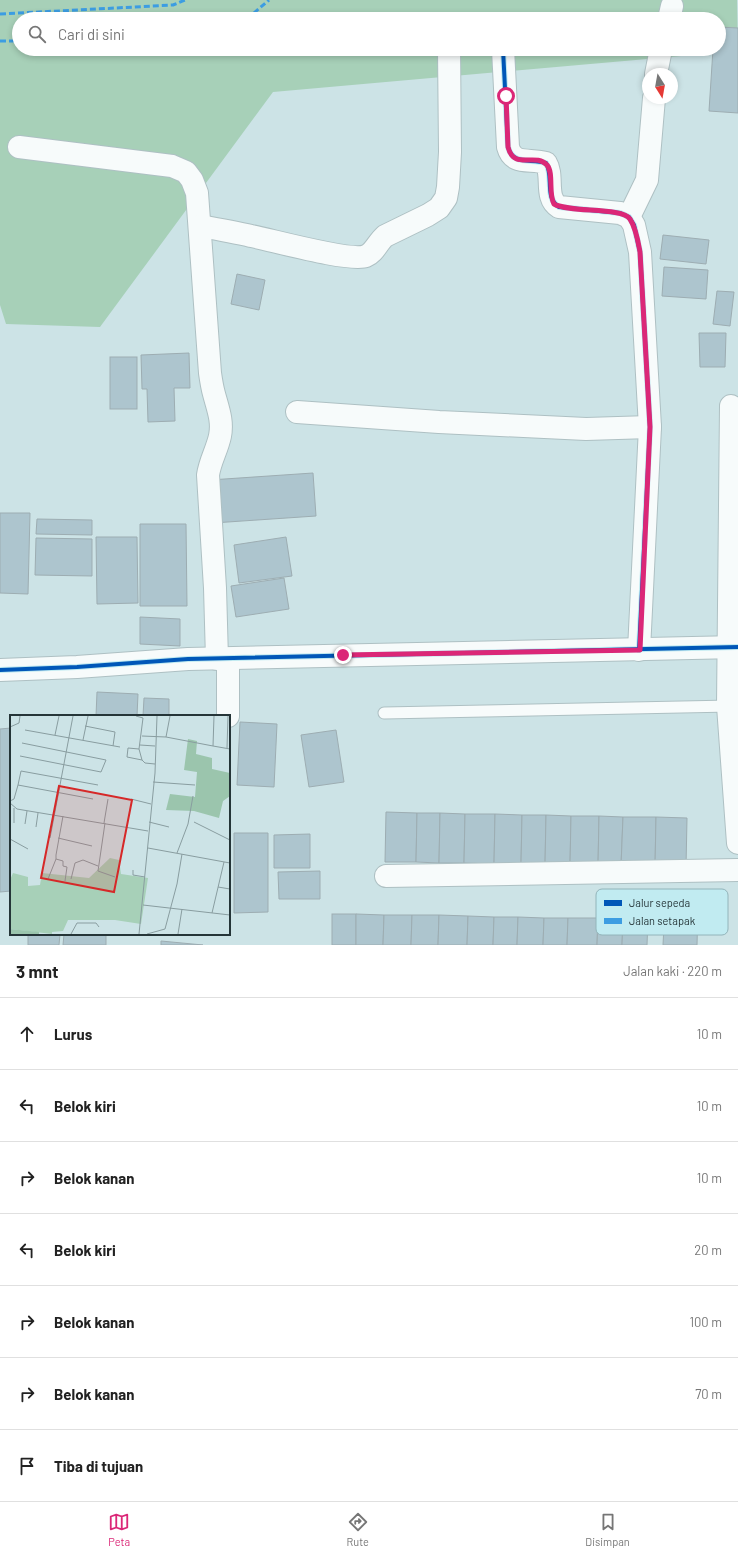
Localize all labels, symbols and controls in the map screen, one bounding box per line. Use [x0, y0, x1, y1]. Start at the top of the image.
search box [12, 12, 726, 56]
icon: search [26, 23, 48, 45]
text: Cari di sini [58, 25, 125, 43]
north arrow [642, 68, 678, 104]
route start [497, 87, 515, 105]
route end [334, 646, 352, 664]
inset map [10, 715, 230, 935]
legend [596, 889, 728, 935]
text: Jalur sepeda [629, 896, 690, 909]
text: Jalan setapak [629, 914, 696, 927]
text: 3 mnt [16, 961, 59, 981]
text: Jalan kaki · 220 m [623, 963, 722, 979]
icon: ahead [16, 1023, 38, 1045]
text: Lurus [54, 1025, 92, 1043]
text: 10 m [697, 1026, 722, 1042]
icon: left [16, 1095, 38, 1117]
text: Belok kiri [54, 1097, 116, 1115]
text: 10 m [697, 1098, 722, 1114]
icon: right [16, 1167, 38, 1189]
text: Belok kanan [54, 1169, 134, 1187]
text: 10 m [697, 1170, 722, 1186]
icon: left [16, 1239, 38, 1261]
text: Belok kiri [54, 1241, 116, 1259]
text: 20 m [694, 1242, 722, 1258]
icon: right [16, 1311, 38, 1333]
text: Belok kanan [54, 1313, 134, 1331]
text: 100 m [689, 1314, 722, 1330]
icon: right [16, 1383, 38, 1405]
text: Belok kanan [54, 1385, 134, 1403]
text: 70 m [695, 1386, 722, 1402]
icon: arrive [16, 1455, 38, 1477]
text: Tiba di tujuan [54, 1457, 143, 1475]
tab: Peta [108, 1511, 130, 1548]
tab: Rute [347, 1511, 369, 1548]
tab: Disimpan [585, 1511, 630, 1548]

